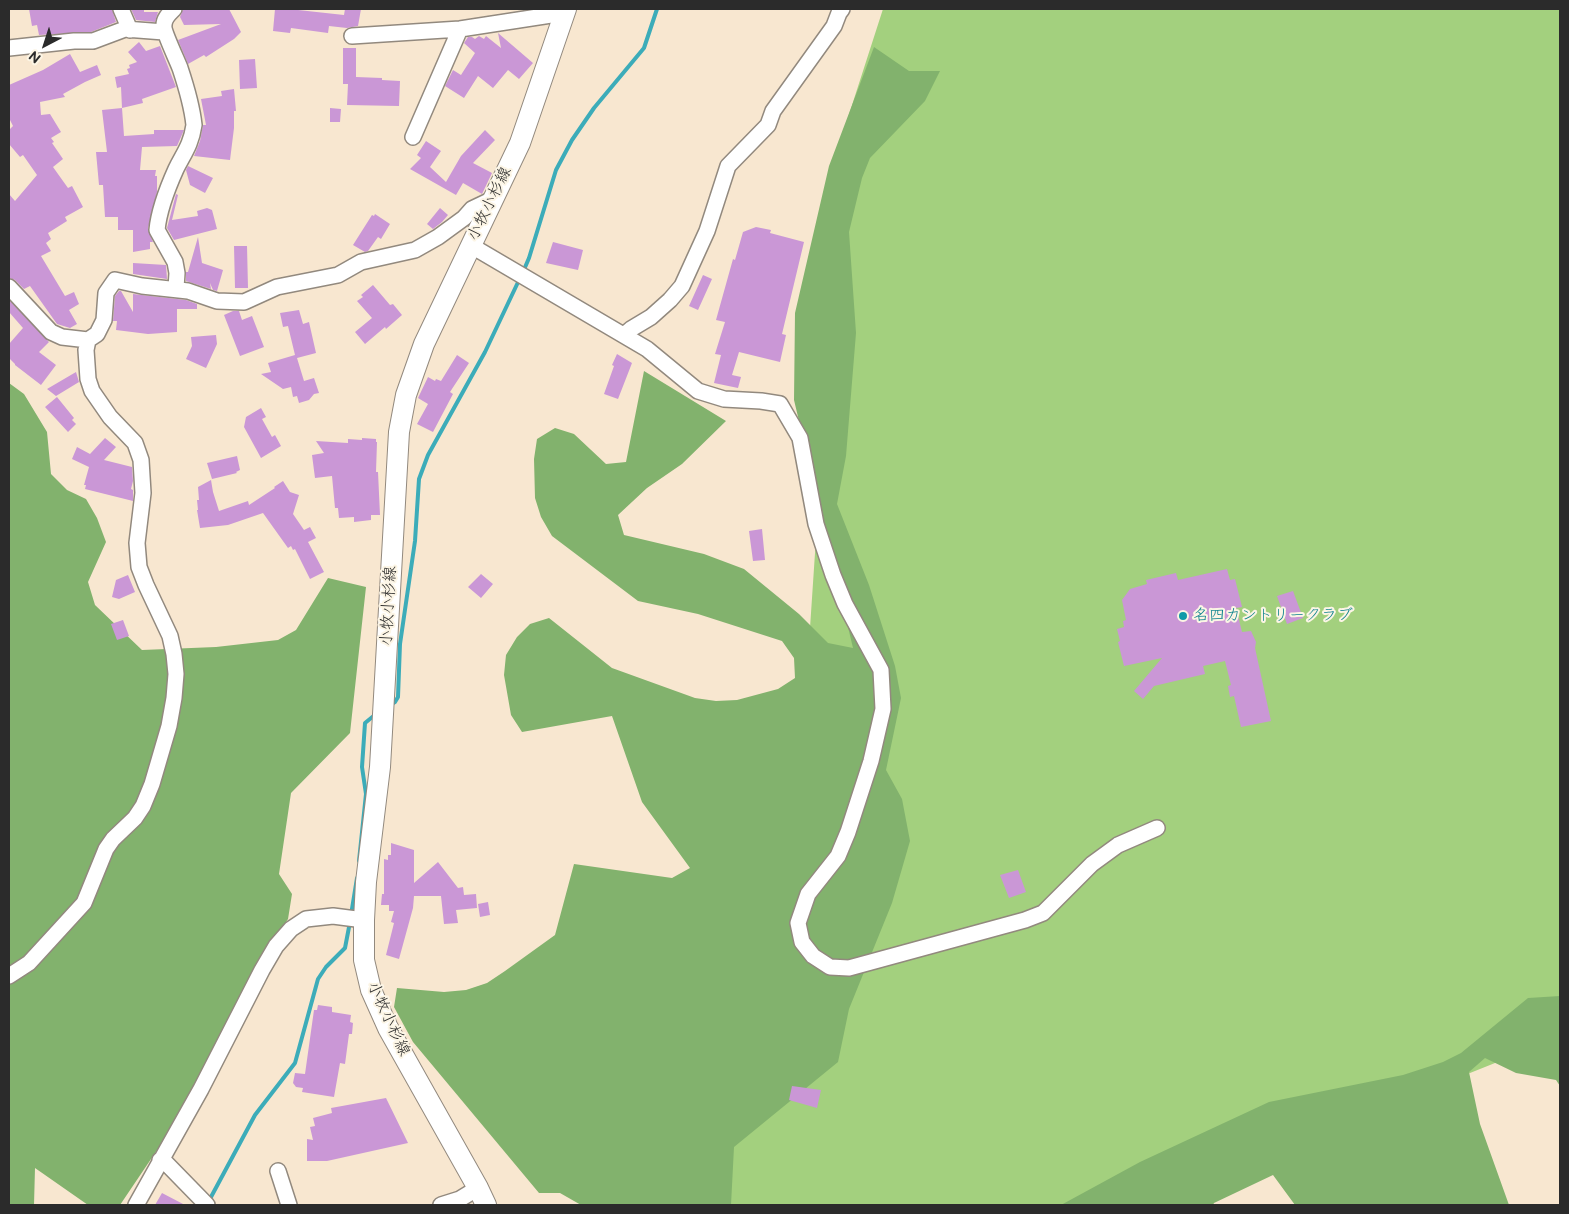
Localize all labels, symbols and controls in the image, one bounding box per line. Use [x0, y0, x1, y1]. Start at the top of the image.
north arrow [20, 20, 70, 70]
text: N [26, 47, 45, 67]
street label: 小牧小杉線 [464, 164, 516, 244]
street label: 小牧小杉線 [377, 566, 401, 646]
place label: 名四カントリークラブ [1193, 606, 1353, 626]
marker: 名四カントリークラブ [1177, 610, 1189, 622]
street label: 小牧小杉線 [362, 979, 414, 1059]

